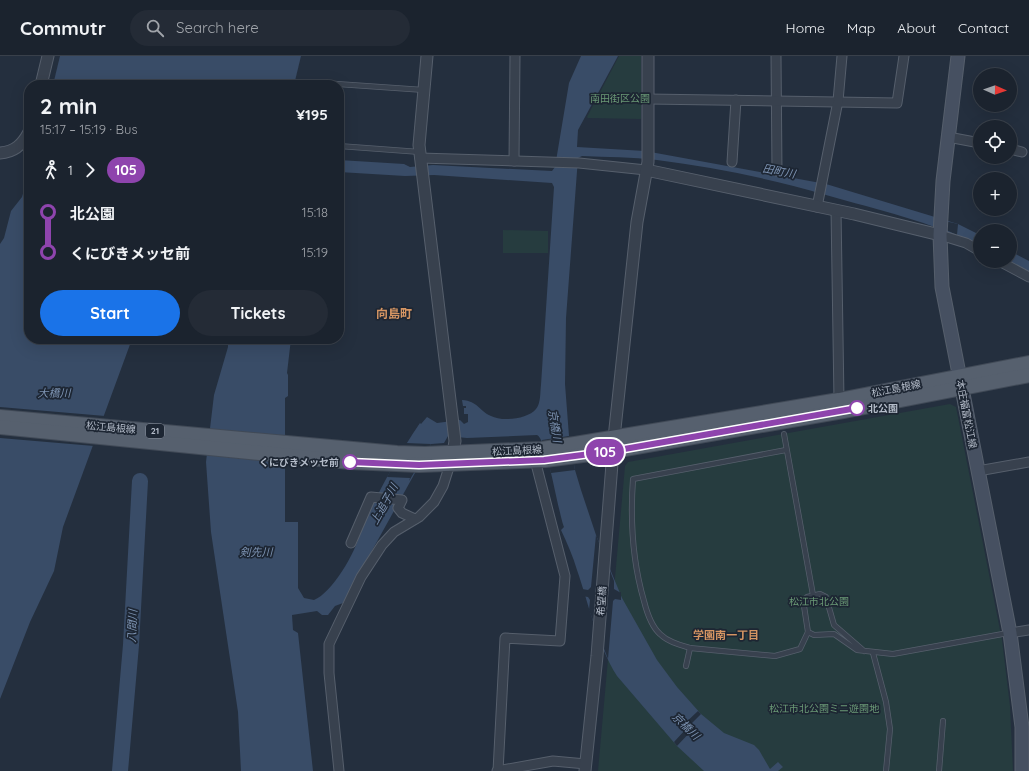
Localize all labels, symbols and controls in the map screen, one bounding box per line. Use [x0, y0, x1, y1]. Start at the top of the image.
search box [130, 10, 410, 46]
text: Commutr [20, 16, 106, 40]
icon: search [144, 17, 166, 39]
text: Search here [176, 18, 259, 37]
text: Home [786, 19, 825, 37]
text: Map [847, 19, 875, 37]
text: About [897, 19, 936, 37]
text: Contact [958, 19, 1009, 37]
north arrow [973, 68, 1017, 112]
map controls [973, 68, 1017, 268]
text: 2 min [40, 92, 97, 120]
park label: 南田街区公園 [590, 92, 650, 105]
text: ¥195 [296, 105, 328, 124]
button: locate [973, 120, 1017, 164]
text: 15:17 – 15:19 · Bus [40, 121, 138, 137]
icon: walk [40, 159, 62, 181]
icon: forward [79, 159, 101, 181]
text: 105 [115, 161, 137, 179]
water label: 田町川 [761, 161, 798, 181]
text: 1 [68, 162, 73, 178]
button: + [973, 172, 1017, 216]
text: 北公園 [70, 204, 115, 223]
text: 15:18 [302, 204, 328, 220]
button: − [973, 224, 1017, 268]
text: くにびきメッセ前 [70, 244, 190, 263]
text: 15:19 [302, 244, 328, 260]
button: Start [40, 290, 180, 336]
button: Tickets [188, 290, 328, 336]
district label: 向島町 [376, 306, 412, 321]
street label: 松江島根線 [870, 377, 922, 400]
street label: 本庄福富松江線 [953, 378, 980, 450]
water label: 大橋川 [38, 386, 71, 400]
marker: 北公園 [849, 400, 865, 416]
place label: 北公園 [868, 402, 898, 415]
water label: 京橋川 [546, 409, 565, 444]
street label: 松江島根線 [85, 419, 136, 436]
road number: 21 [146, 424, 164, 438]
line badge: 105 [582, 439, 628, 465]
street label: 松江島根線 [492, 443, 542, 458]
text: 105 [594, 443, 616, 461]
marker: くにびきメッセ前 [342, 454, 358, 470]
place label: くにびきメッセ前 [259, 456, 339, 469]
water label: 上追子川 [367, 480, 401, 527]
water label: 剣先川 [240, 545, 273, 559]
street label: 希望橋 [594, 586, 609, 616]
park label: 松江市北公園 [789, 595, 849, 608]
water label: 八間川 [124, 608, 140, 643]
district label: 学園南一丁目 [693, 628, 759, 642]
park label: 松江市北公園ミニ遊園地 [769, 702, 880, 715]
water label: 京橋川 [669, 710, 703, 743]

